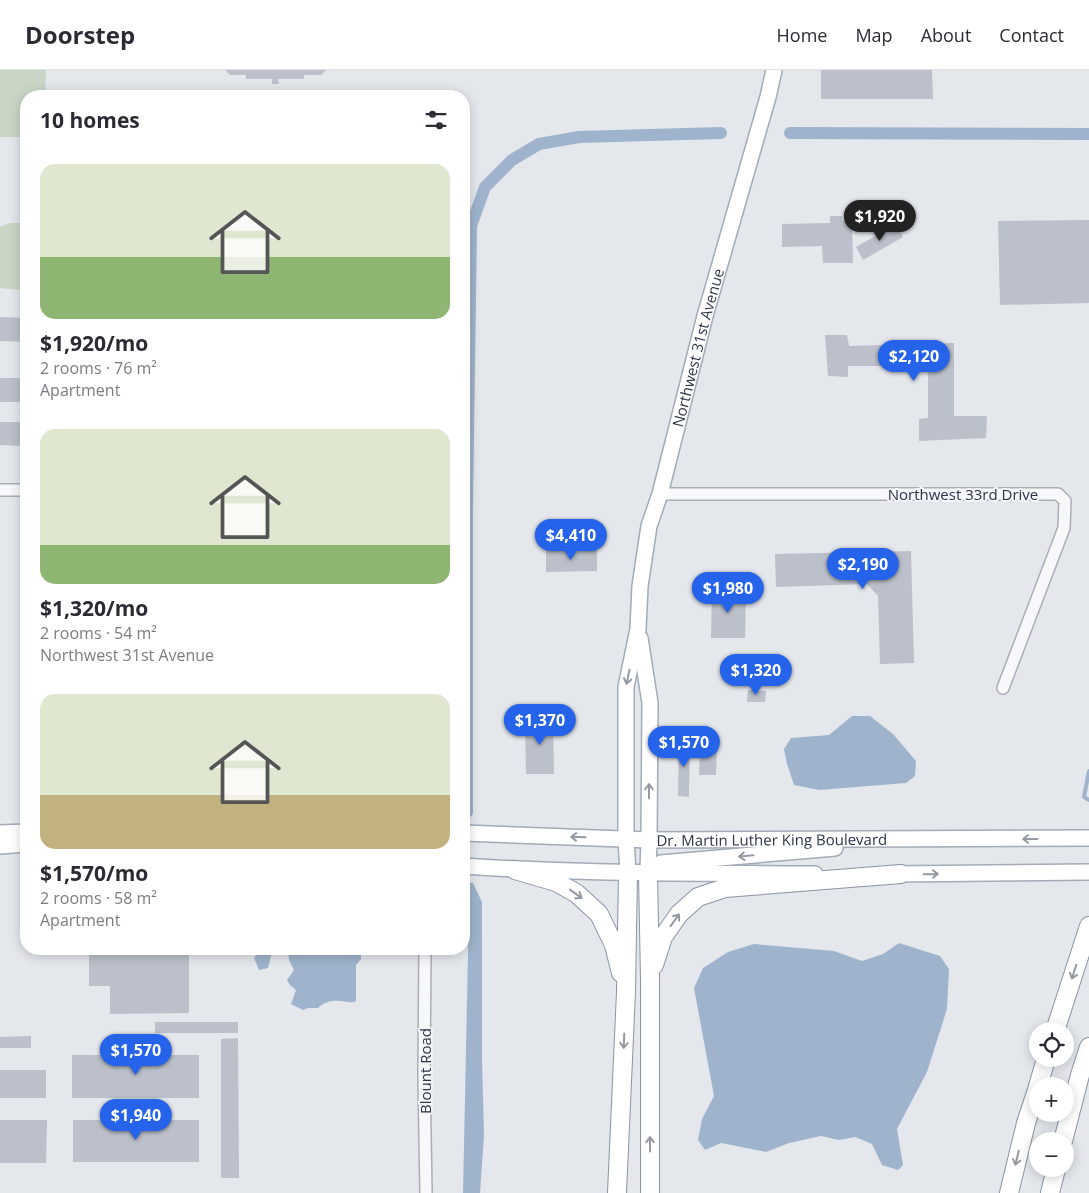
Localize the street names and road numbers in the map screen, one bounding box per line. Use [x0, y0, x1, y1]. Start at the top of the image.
street label: Northwest 31st Avenue [667, 266, 728, 429]
street label: Northwest 33rd Drive [888, 484, 1038, 504]
street label: Dr. Martin Luther King Boulevard [656, 829, 887, 850]
street label: Blount Road [415, 1028, 435, 1114]

